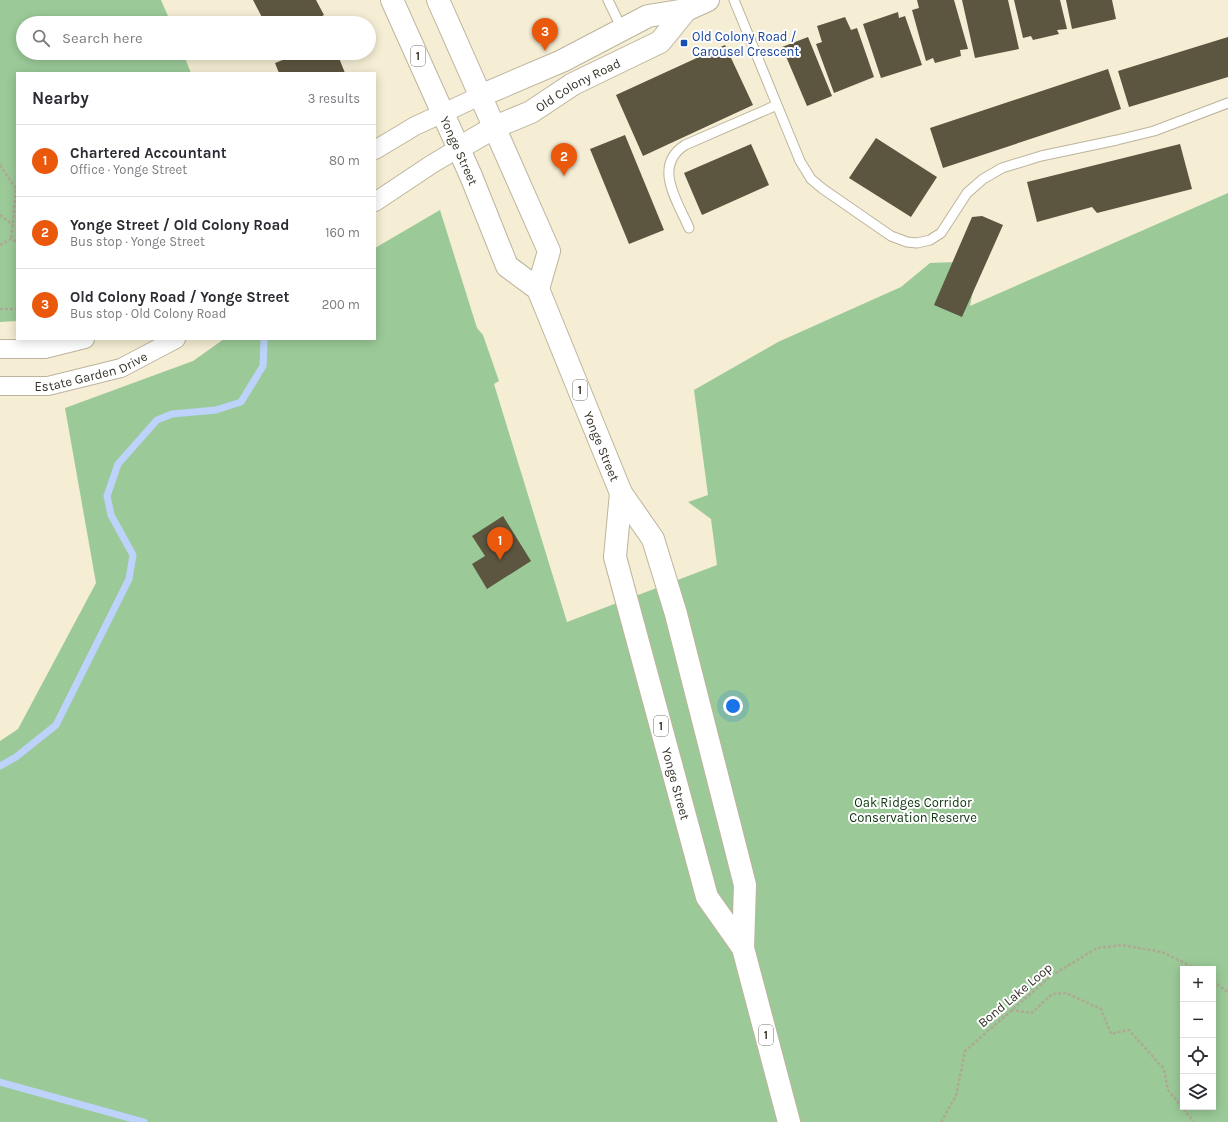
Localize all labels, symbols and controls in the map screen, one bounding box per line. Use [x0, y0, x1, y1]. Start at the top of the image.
search box [16, 16, 376, 60]
pin: 3 [532, 18, 558, 51]
icon: search [30, 27, 52, 49]
text: Search here [62, 29, 143, 47]
place label: Old Colony Road / Carousel Crescent [692, 29, 799, 59]
marker: Old Colony Road / Carousel Crescent [679, 38, 689, 48]
road number: 1 [411, 46, 425, 66]
street label: Old Colony Road [532, 55, 623, 115]
text: Nearby [32, 88, 89, 108]
text: 3 results [308, 91, 360, 106]
street label: Yonge Street [438, 114, 481, 187]
pin: 2 [551, 143, 577, 176]
text: Chartered Accountant [70, 144, 227, 162]
text: 1 [43, 153, 47, 168]
text: 80 m [329, 153, 360, 168]
text: Office · Yonge Street [70, 162, 187, 177]
text: Yonge Street / Old Colony Road [70, 216, 289, 234]
text: 2 [41, 225, 49, 240]
text: 160 m [325, 225, 360, 240]
text: Bus stop · Yonge Street [70, 234, 205, 249]
text: Old Colony Road / Yonge Street [70, 288, 289, 306]
text: 3 [41, 297, 49, 312]
text: 200 m [322, 297, 360, 312]
text: Bus stop · Old Colony Road [70, 306, 226, 321]
street label: Estate Garden Drive [35, 348, 150, 394]
road number: 1 [573, 380, 587, 400]
street label: Yonge Street [581, 409, 623, 483]
pin: 1 [487, 527, 513, 560]
your location [723, 696, 743, 716]
road number: 1 [654, 716, 668, 736]
street label: Yonge Street [659, 746, 693, 821]
park label: Oak Ridges Corridor Conservation Reserve [849, 795, 977, 825]
street label: Bond Lake Loop [975, 960, 1055, 1030]
map controls [1180, 966, 1216, 1110]
button: + [1180, 966, 1216, 1002]
button: − [1180, 1002, 1216, 1038]
road number: 1 [759, 1025, 773, 1045]
button: locate [1180, 1038, 1216, 1074]
button: layers [1180, 1074, 1216, 1110]

